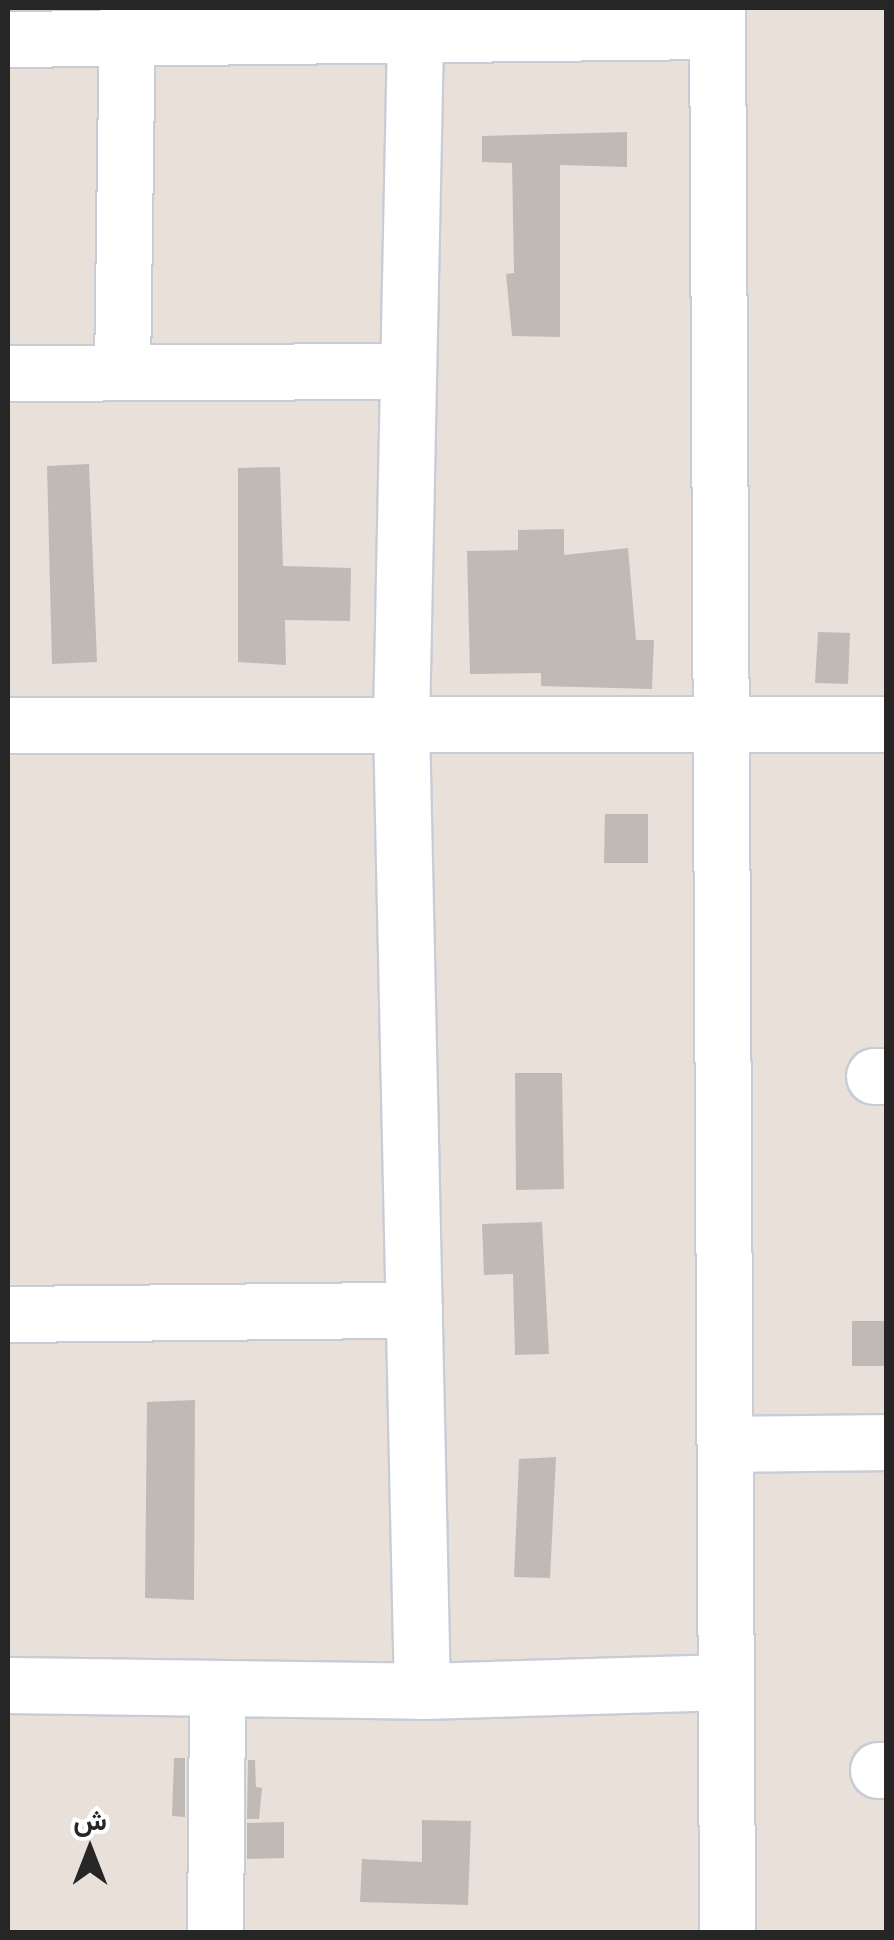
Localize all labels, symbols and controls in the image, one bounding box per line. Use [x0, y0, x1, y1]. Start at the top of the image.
north arrow [40, 1800, 140, 1900]
text: ش [73, 1803, 107, 1836]

